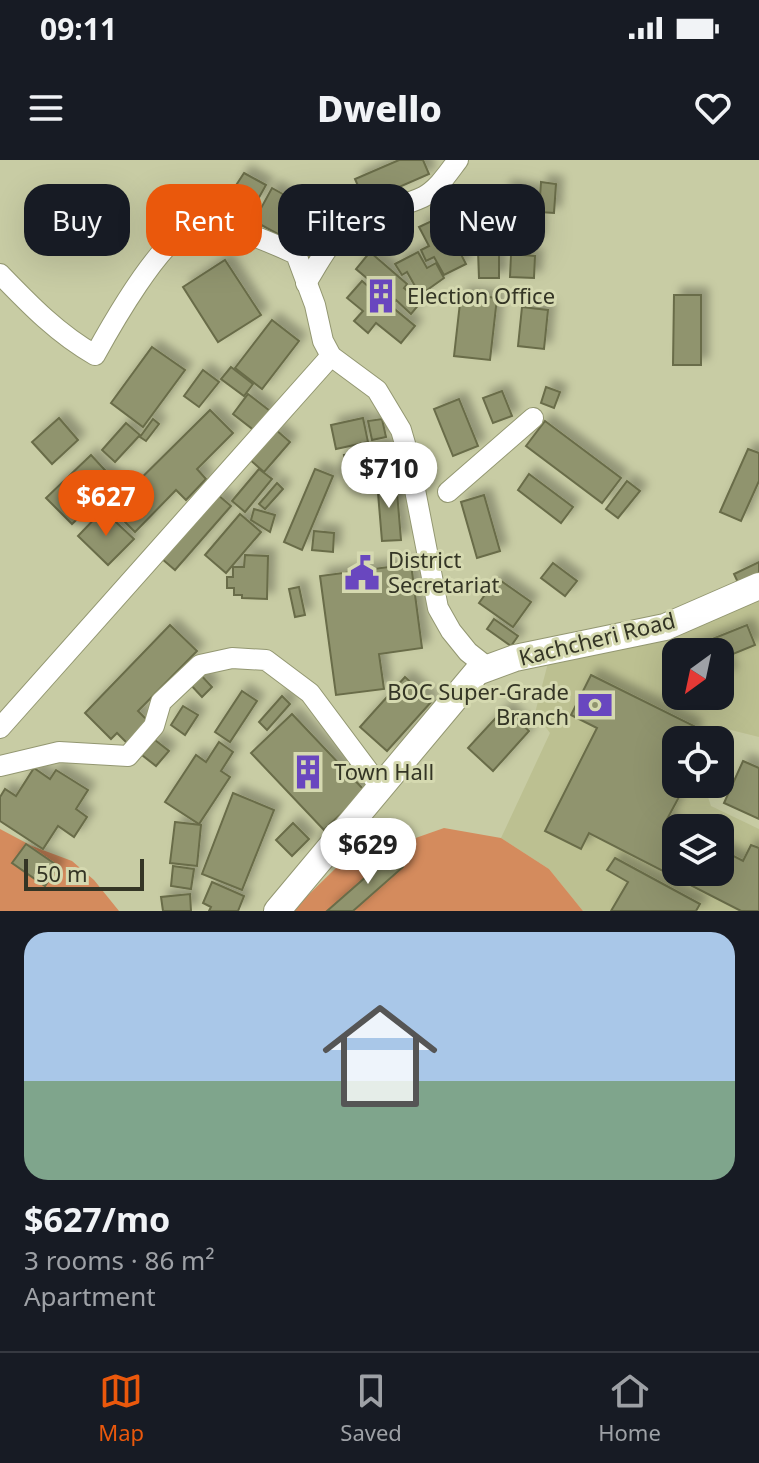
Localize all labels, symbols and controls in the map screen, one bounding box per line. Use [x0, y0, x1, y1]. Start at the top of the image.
text: 09:11 [40, 8, 117, 49]
text: Dwello [317, 84, 442, 133]
icon: menu [24, 86, 68, 130]
icon: heart [691, 86, 735, 130]
chip: Buy [24, 184, 130, 256]
chip: Rent [146, 184, 262, 256]
chip: Filters [278, 184, 414, 256]
chip: New [430, 184, 545, 256]
building icon: Election Office [362, 277, 400, 315]
place label: Election Office [407, 280, 555, 310]
pin: $710 [342, 442, 436, 510]
text: $710 [359, 450, 419, 486]
pin: $627 [59, 470, 153, 538]
text: $627 [76, 478, 136, 514]
place label: District Secretariat [388, 544, 499, 599]
public building icon: District Secretariat [343, 554, 381, 592]
street label: Kachcheri Road [515, 604, 678, 672]
north arrow [662, 638, 734, 710]
map controls [662, 638, 734, 886]
place label: BOC Super-Grade Branch [387, 676, 569, 731]
bank icon: BOC Super-Grade Branch [576, 686, 614, 724]
button: locate [662, 726, 734, 798]
building icon: Town Hall [289, 753, 327, 791]
place label: Town Hall [334, 756, 434, 786]
button: layers [662, 814, 734, 886]
pin: $629 [321, 818, 415, 886]
text: $629 [338, 826, 398, 862]
scale bar [24, 855, 144, 891]
text: 50 m [36, 858, 87, 888]
icon: home [308, 984, 452, 1128]
text: $627/mo [24, 1196, 170, 1242]
text: 3 rooms · 86 m² [24, 1242, 214, 1278]
text: Apartment [24, 1278, 156, 1314]
tab: Map [98, 1369, 144, 1447]
tab: Saved [340, 1369, 402, 1447]
tab: Home [598, 1369, 661, 1447]

